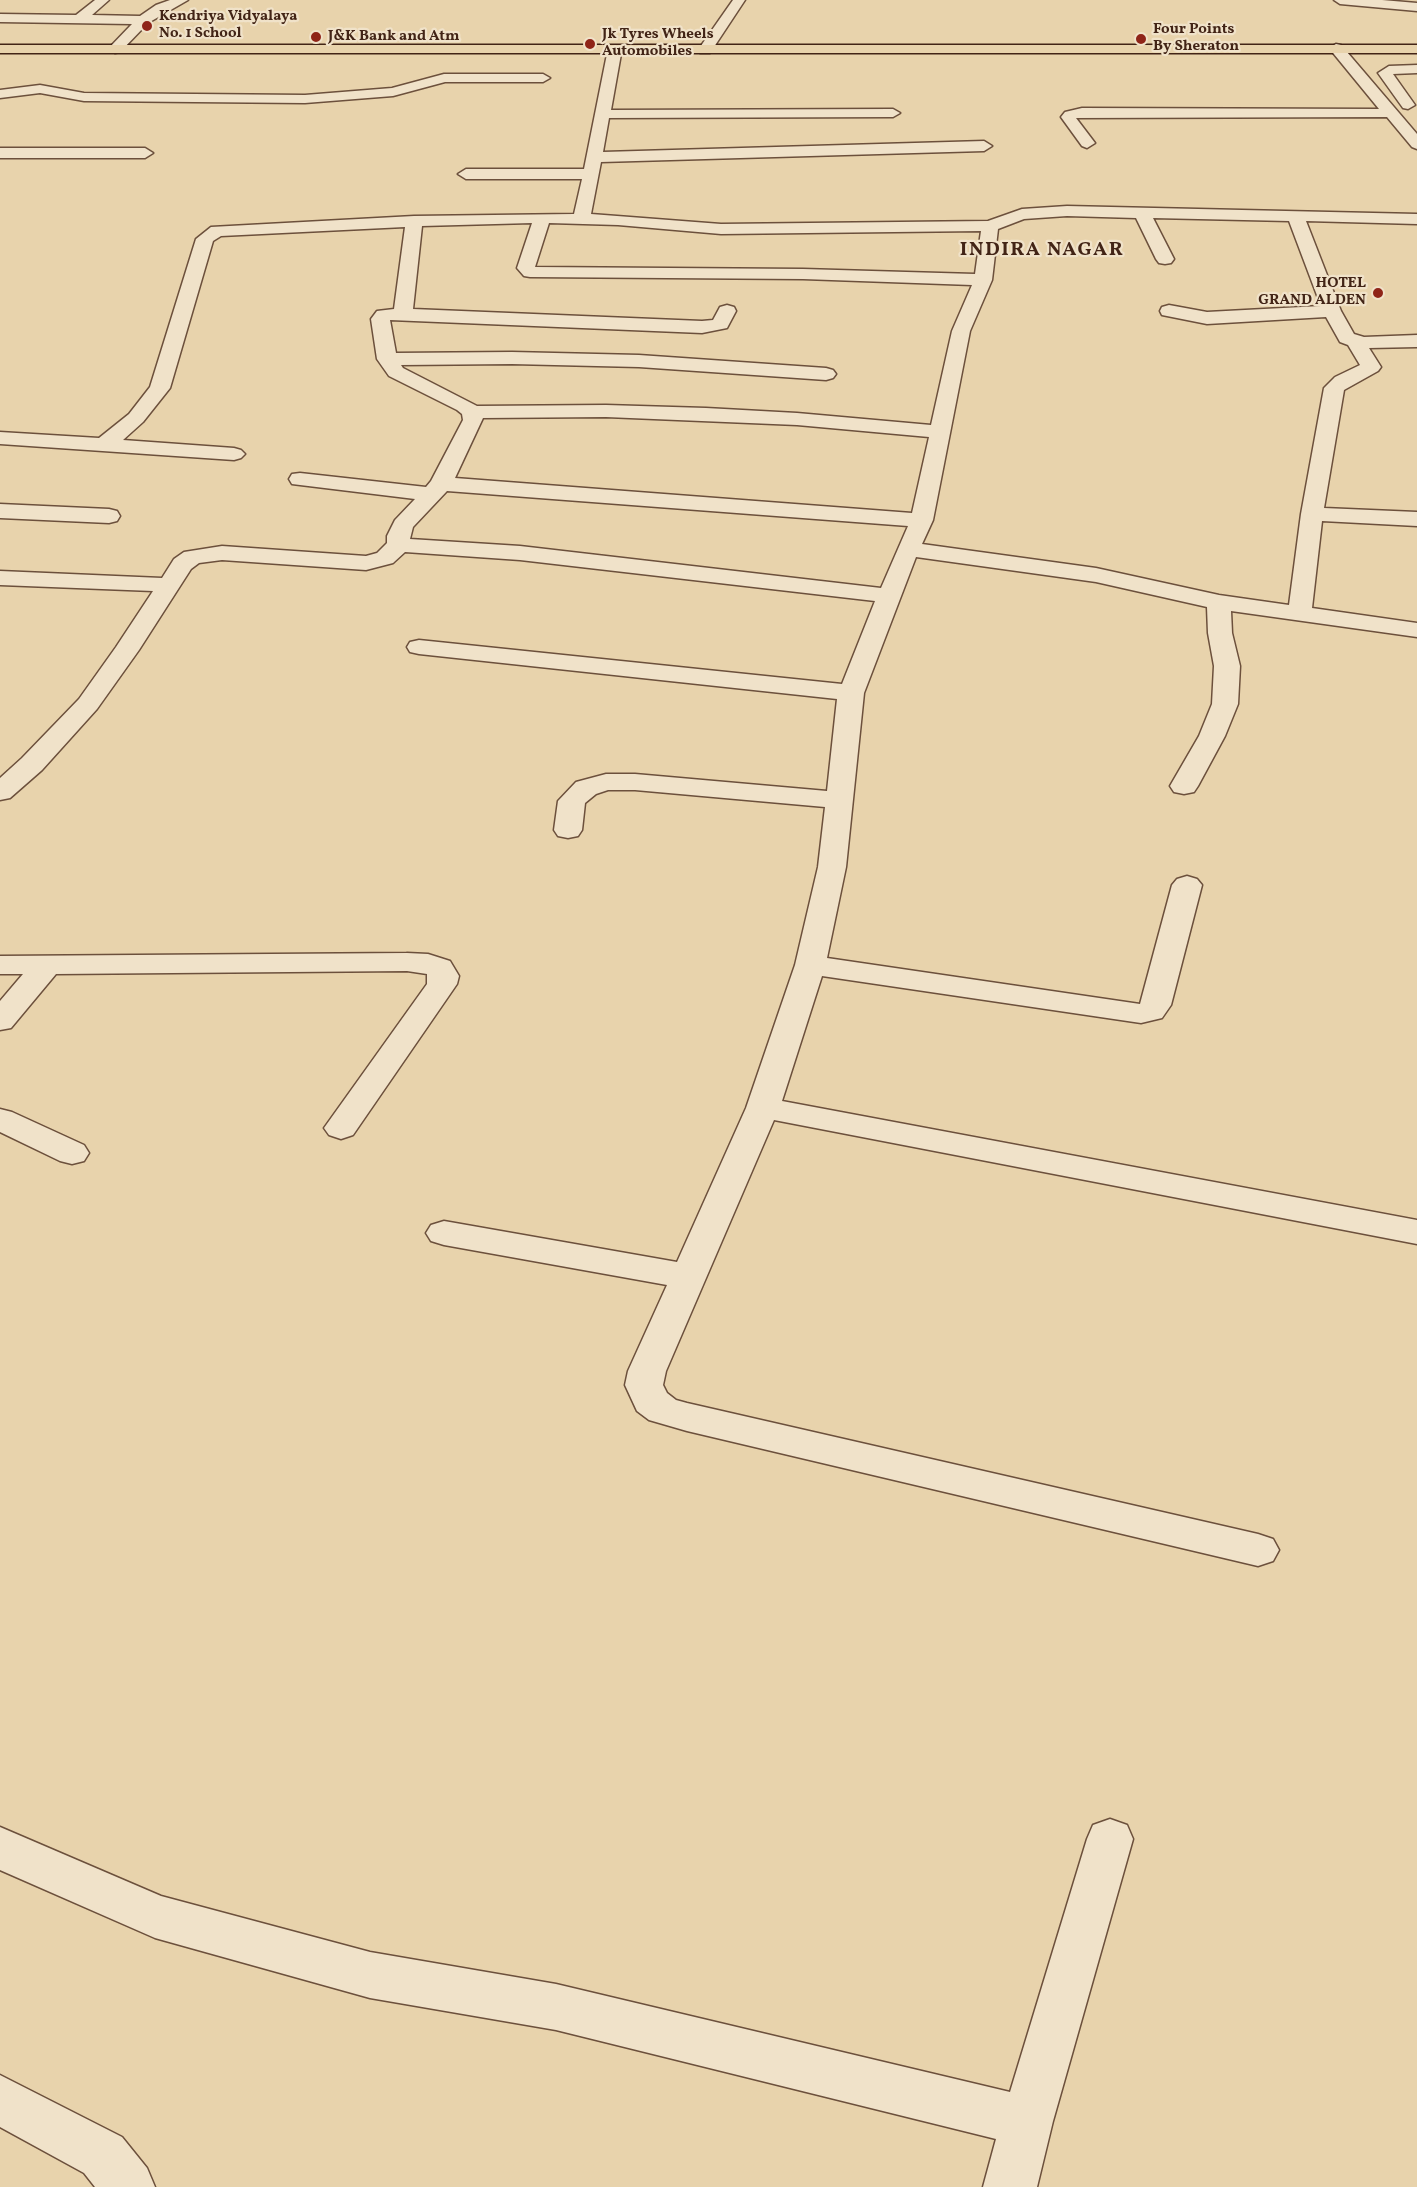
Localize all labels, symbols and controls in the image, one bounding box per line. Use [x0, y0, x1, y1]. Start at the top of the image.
place label: Kendriya Vidyalaya No. 1 School [159, 8, 297, 43]
marker: Kendriya Vidyalaya No. 1 School [140, 19, 154, 33]
place label: Four Points By Sheraton [1153, 21, 1239, 56]
place label: Jk Tyres Wheels Automobiles [602, 26, 714, 61]
place label: J&K Bank and Atm [328, 28, 459, 46]
marker: J&K Bank and Atm [309, 30, 323, 44]
marker: Four Points By Sheraton [1134, 32, 1148, 46]
marker: Jk Tyres Wheels Automobiles [583, 37, 597, 51]
district label: INDIRA NAGAR [960, 239, 1124, 263]
place label: HOTEL GRAND ALDEN [1258, 275, 1366, 310]
marker: HOTEL GRAND ALDEN [1371, 286, 1385, 300]

